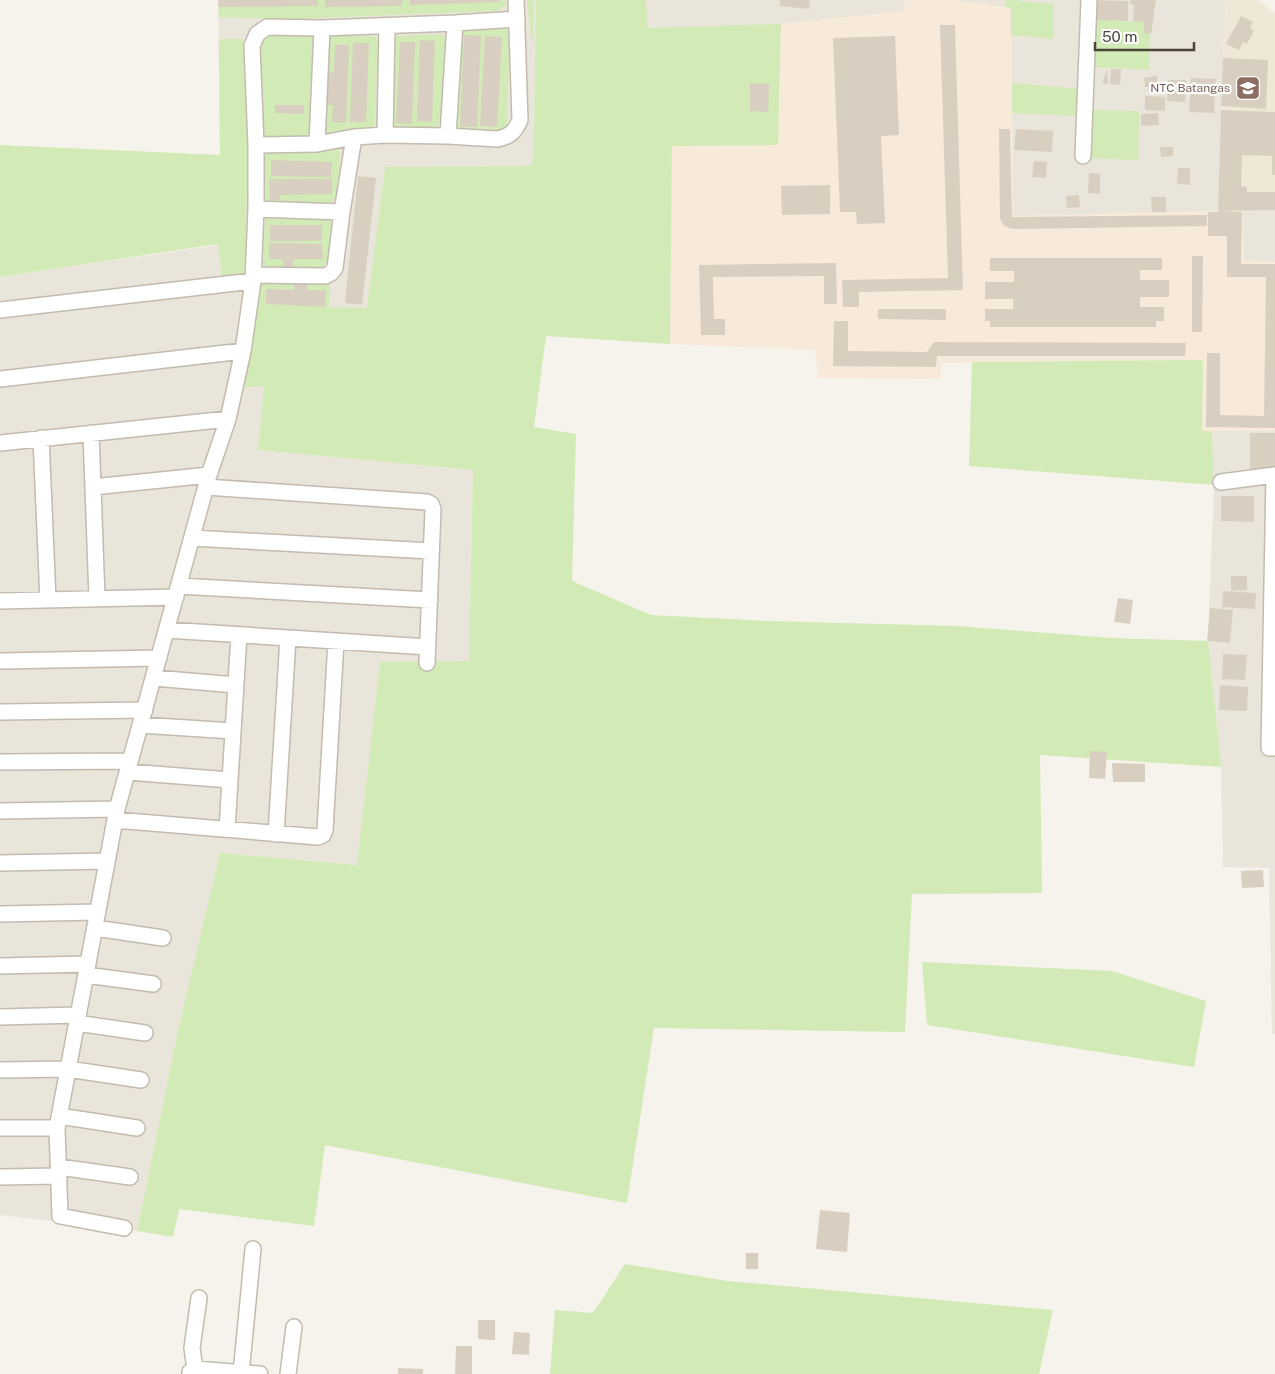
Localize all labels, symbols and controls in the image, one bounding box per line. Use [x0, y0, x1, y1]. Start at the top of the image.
scale bar [1095, 20, 1194, 52]
text: 50 m [1102, 28, 1137, 45]
school or university icon: NTC Batangas [1235, 75, 1261, 101]
place label: NTC Batangas [1150, 81, 1230, 95]

